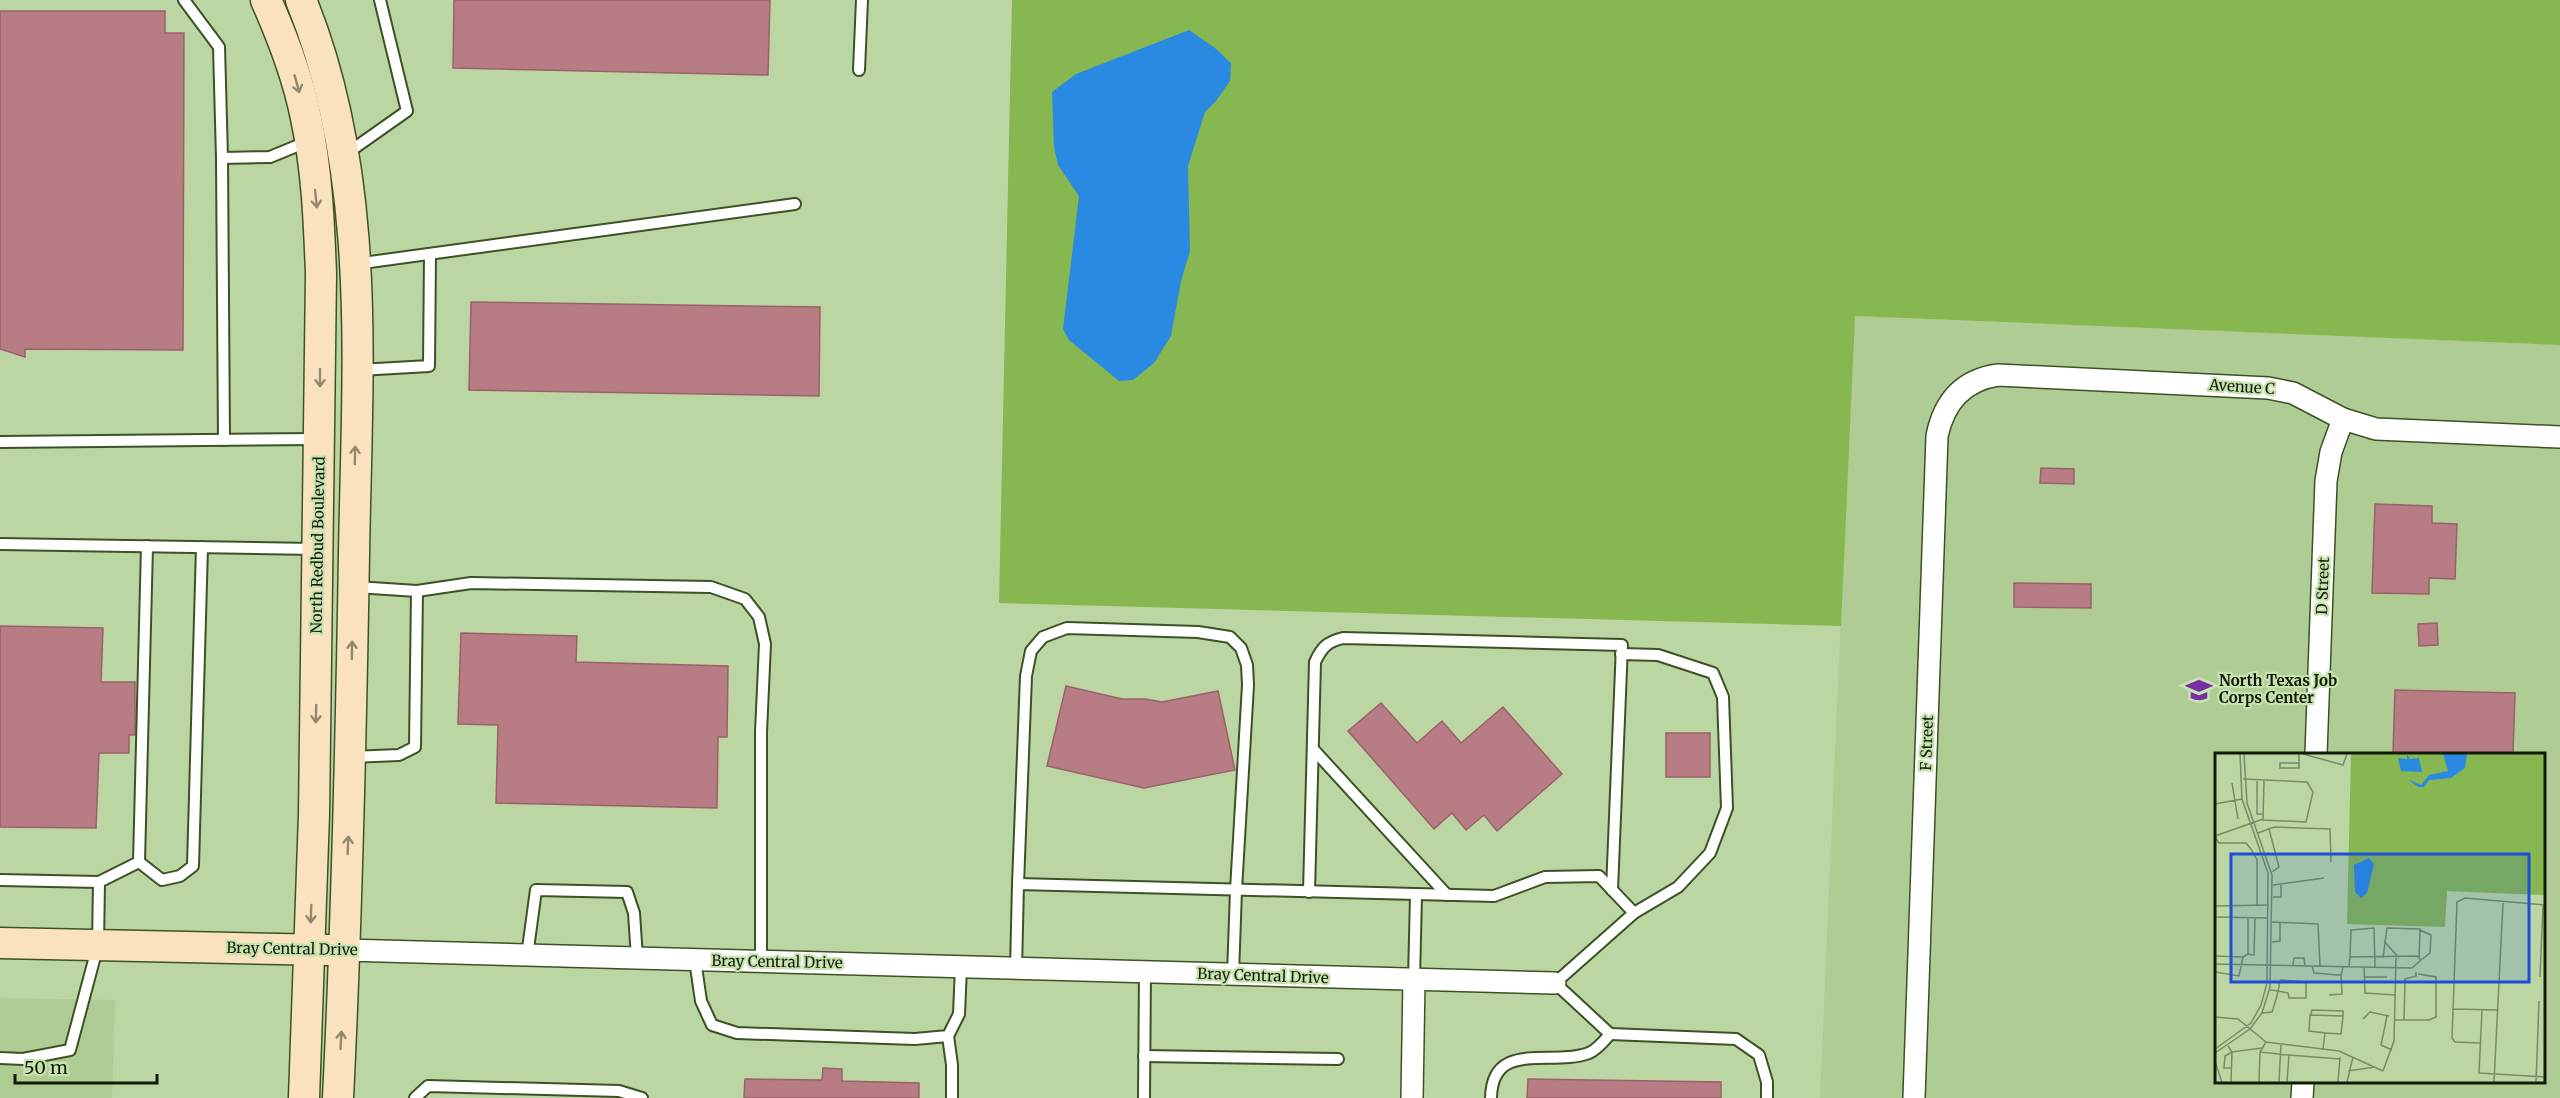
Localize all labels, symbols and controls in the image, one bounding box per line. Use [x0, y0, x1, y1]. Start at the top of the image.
one-way arrow [292, 74, 303, 93]
one-way arrow [311, 189, 322, 209]
one-way arrow [314, 368, 326, 388]
street label: Avenue C [2207, 375, 2276, 398]
one-way arrow [349, 445, 361, 465]
street label: North Redbud Boulevard [306, 456, 329, 634]
street label: D Street [2312, 557, 2333, 615]
one-way arrow [346, 640, 358, 660]
place label: North Texas Job Corps Center [2219, 671, 2337, 707]
school or university icon: North Texas Job Corps Center [2184, 675, 2214, 705]
one-way arrow [310, 703, 321, 723]
street label: F Street [1916, 715, 1937, 771]
inset map [2215, 753, 2545, 1083]
one-way arrow [343, 835, 354, 855]
one-way arrow [305, 904, 316, 924]
street label: Bray Central Drive [226, 938, 358, 959]
street label: Bray Central Drive [711, 951, 843, 972]
street label: Bray Central Drive [1197, 964, 1329, 987]
one-way arrow [335, 1030, 346, 1050]
scale bar [15, 1047, 158, 1085]
text: 50 m [24, 1056, 68, 1079]

